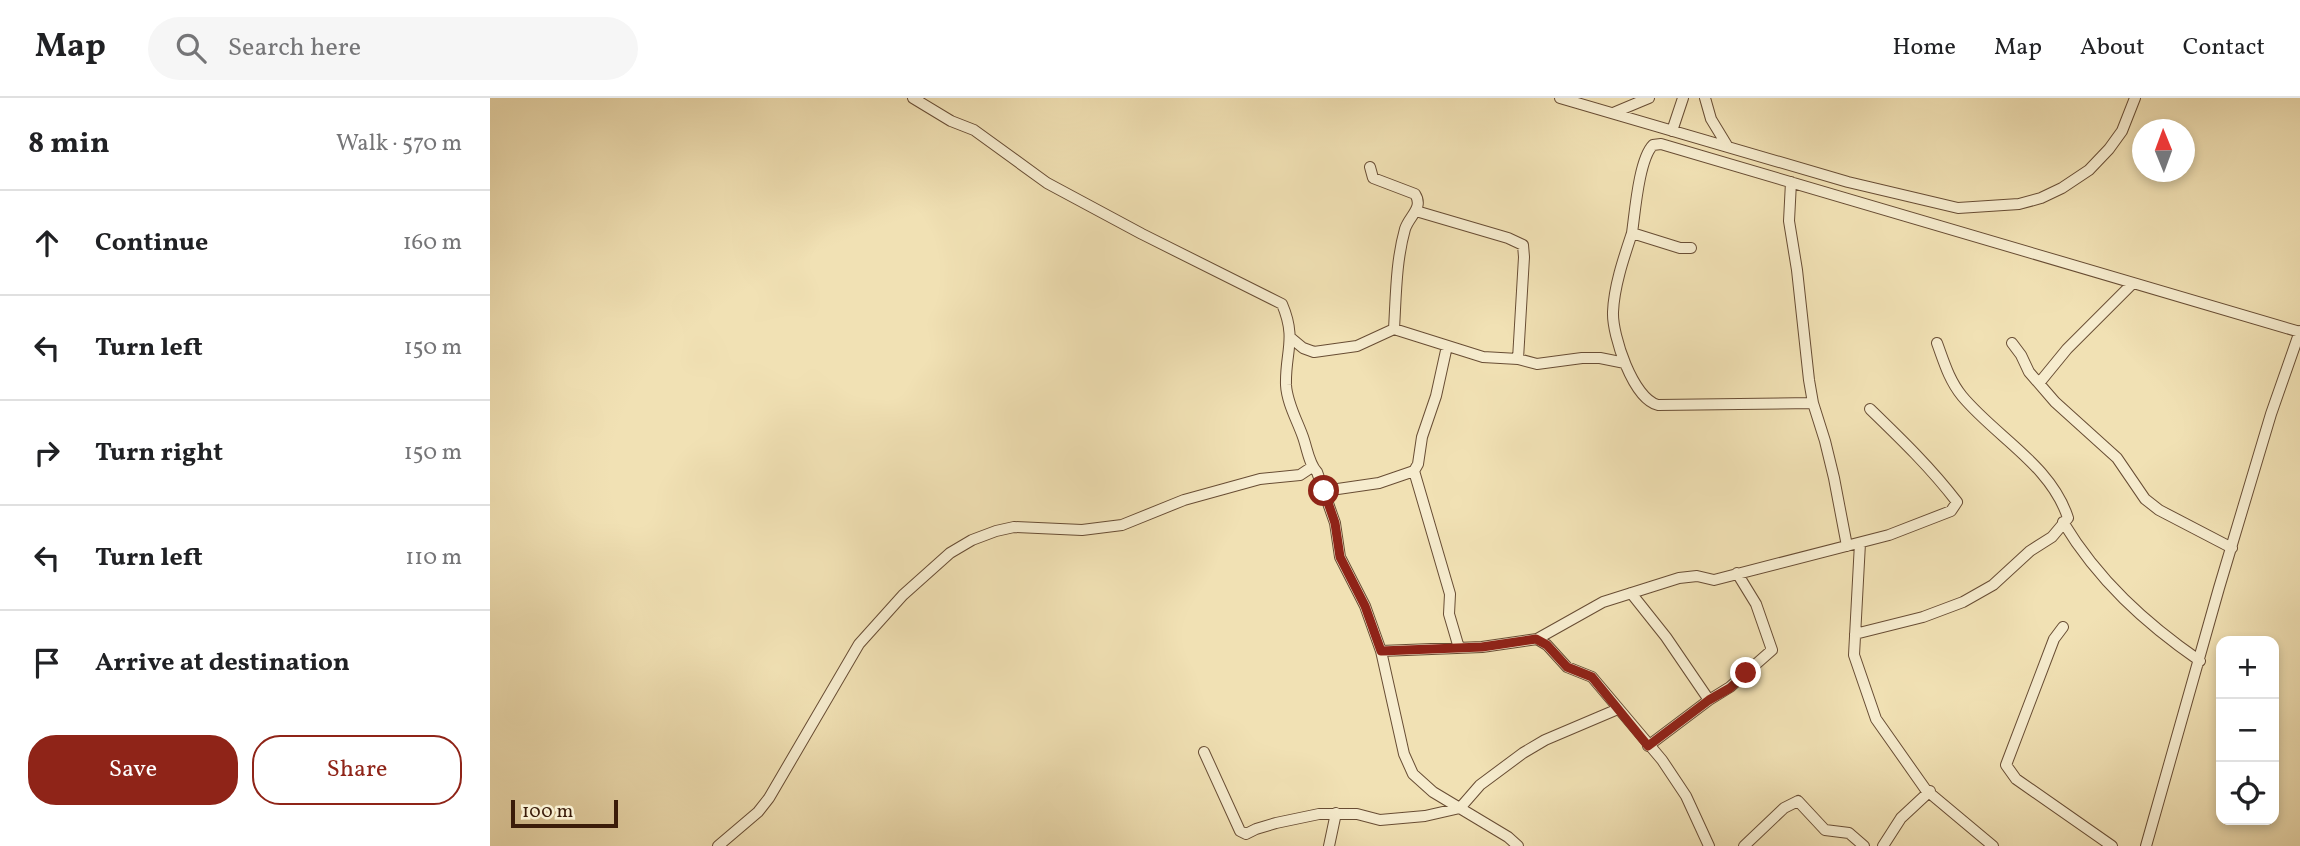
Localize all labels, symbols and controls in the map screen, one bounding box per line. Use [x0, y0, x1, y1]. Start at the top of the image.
search box [148, 17, 638, 80]
text: Map [35, 25, 106, 71]
icon: search [172, 29, 210, 67]
text: Search here [228, 30, 361, 66]
text: Home [1892, 31, 1956, 65]
text: Map [1994, 31, 2042, 65]
text: About [2080, 31, 2145, 65]
text: Contact [2183, 31, 2265, 65]
north arrow [2132, 119, 2195, 182]
text: 8 min [28, 123, 110, 165]
text: Walk · 570 m [336, 128, 462, 160]
icon: ahead [28, 224, 66, 262]
text: Continue [95, 225, 208, 261]
text: 160 m [403, 227, 462, 259]
icon: left [28, 329, 66, 367]
text: Turn left [95, 330, 203, 366]
text: 150 m [404, 332, 462, 364]
icon: right [28, 434, 66, 472]
text: Turn right [95, 435, 223, 471]
text: 150 m [404, 437, 462, 469]
route start [1308, 475, 1339, 506]
icon: left [28, 539, 66, 577]
text: Turn left [95, 540, 203, 576]
text: 110 m [405, 542, 462, 574]
map controls [2216, 636, 2279, 825]
button: + [2216, 636, 2279, 699]
icon: arrive [28, 644, 66, 682]
text: Arrive at destination [95, 645, 350, 681]
route end [1730, 657, 1761, 688]
button: − [2216, 699, 2279, 762]
button: Save [28, 735, 238, 805]
button: Share [252, 735, 462, 805]
button: locate [2216, 762, 2279, 825]
scale bar [511, 797, 618, 829]
text: 100 m [522, 799, 573, 825]

